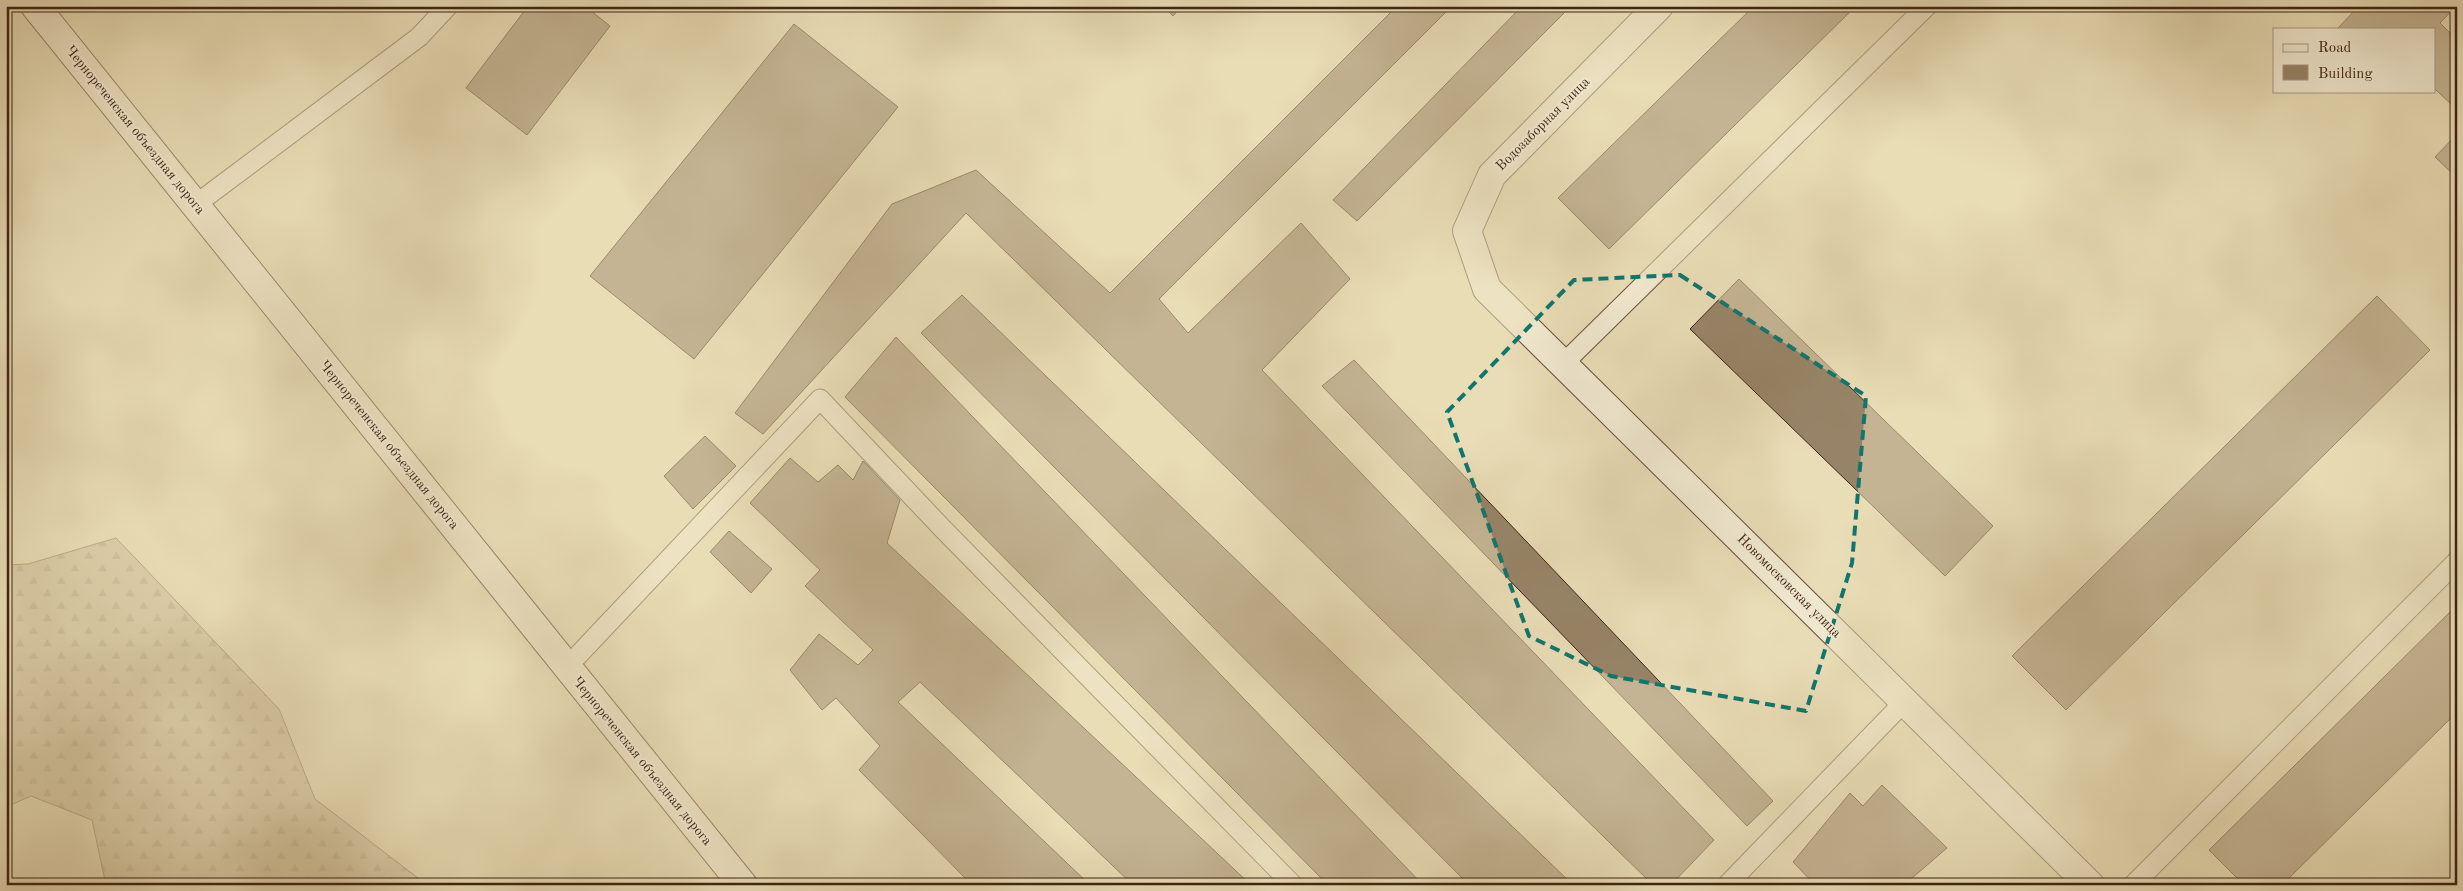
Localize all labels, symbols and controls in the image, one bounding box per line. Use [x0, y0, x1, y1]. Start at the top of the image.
legend [2273, 28, 2436, 92]
text: Road [2318, 41, 2352, 56]
street label: Чернореченская объездная дорога [63, 43, 207, 217]
text: Building [2318, 67, 2373, 82]
street label: Водозаборная улица [1494, 75, 1592, 173]
street label: Чернореченская объездная дорога [317, 358, 461, 532]
street label: Новомосковская улица [1734, 531, 1844, 641]
street label: Чернореченская объездная дорога [570, 674, 714, 848]

